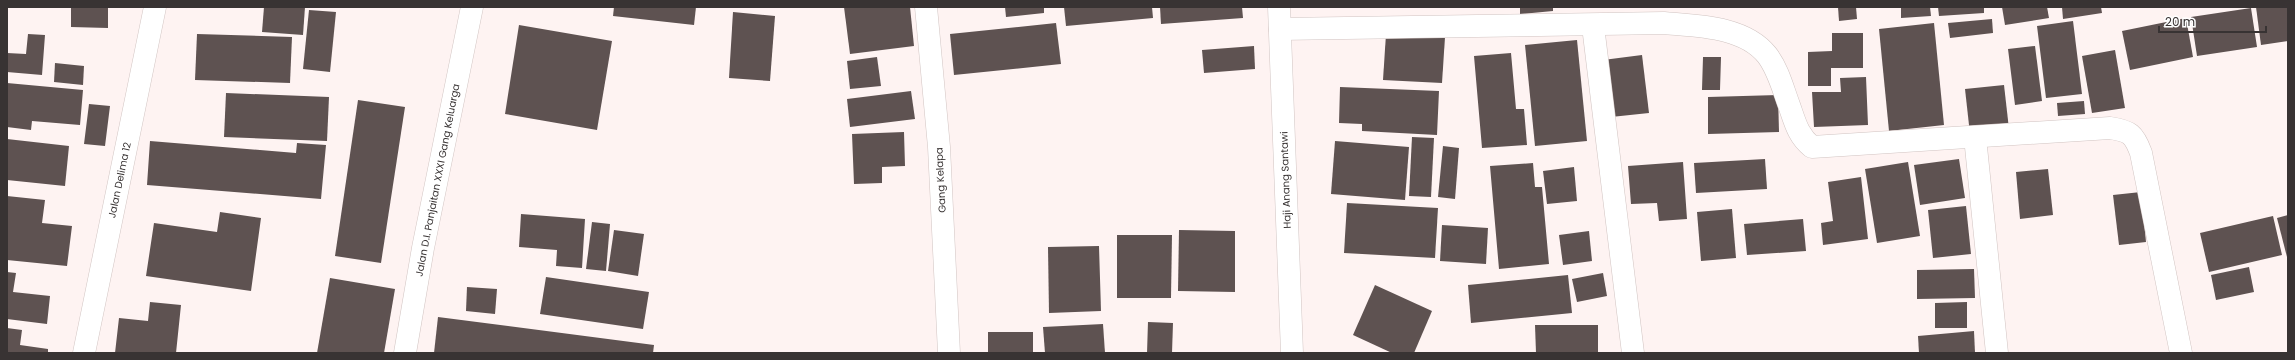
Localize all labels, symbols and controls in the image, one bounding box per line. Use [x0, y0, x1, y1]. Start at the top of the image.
scale bar [2159, 8, 2266, 34]
text: 20 m [2165, 13, 2195, 30]
street label: Jalan D.I. Panjaitan XXXI Gang Keluarga [411, 82, 464, 278]
street label: Haji Anang Santawi [1276, 131, 1295, 229]
street label: Jalan Delima 12 [104, 141, 135, 219]
street label: Gang Kelapa [931, 147, 950, 213]

